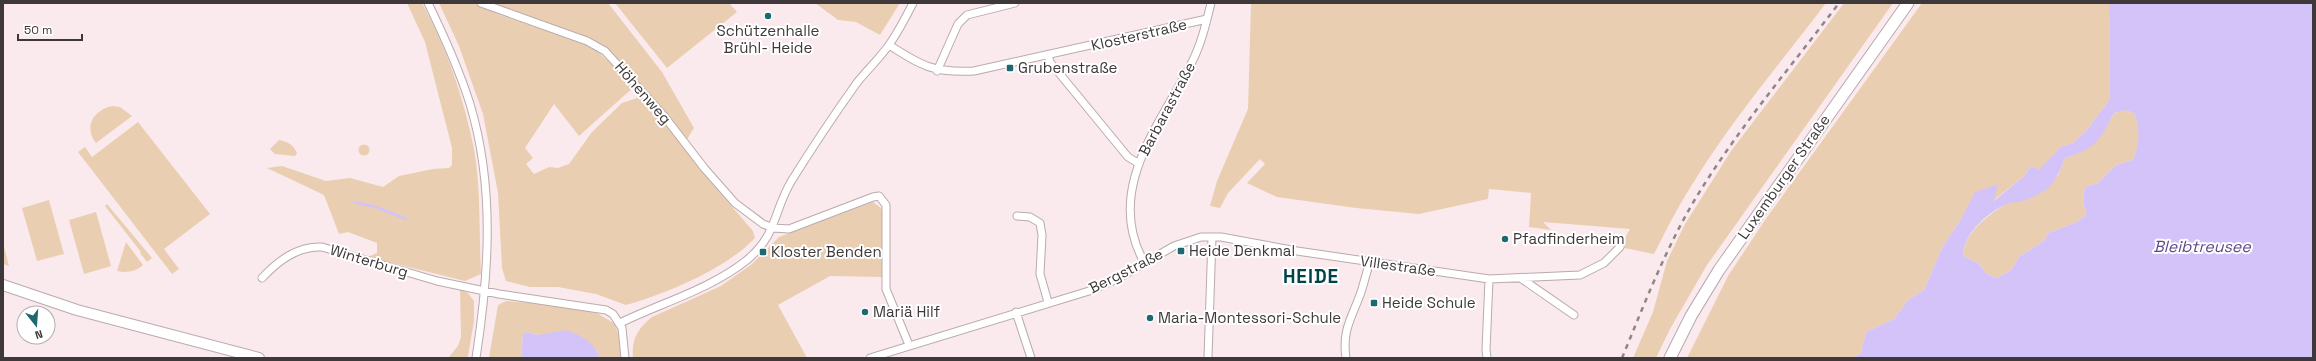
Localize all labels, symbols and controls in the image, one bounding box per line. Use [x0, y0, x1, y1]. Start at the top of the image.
marker: Schützenhalle Brühl- Heide [763, 11, 773, 21]
street label: Klosterstraße [1089, 14, 1189, 55]
scale bar [18, 16, 82, 42]
place label: Schützenhalle Brühl- Heide [717, 21, 820, 57]
text: 50 m [24, 22, 52, 38]
street label: Höhenweg [611, 58, 676, 128]
place label: Grubenstraße [1018, 58, 1118, 77]
street label: Barbarastraße [1134, 59, 1199, 159]
marker: Grubenstraße [1005, 63, 1015, 73]
street label: Luxemburger Straße [1733, 110, 1834, 243]
place label: Pfadfinderheim [1513, 229, 1625, 248]
marker: Pfadfinderheim [1500, 234, 1510, 244]
water label: Bleibtreusee [2153, 236, 2251, 257]
street label: Winterburg [328, 240, 411, 281]
place label: Heide Denkmal [1189, 241, 1295, 260]
place label: Kloster Benden [771, 242, 882, 261]
street label: Bergstraße [1085, 244, 1166, 297]
marker: Heide Denkmal [1176, 246, 1186, 256]
marker: Kloster Benden [758, 247, 768, 257]
street label: Villestraße [1359, 251, 1437, 280]
district label: HEIDE [1283, 264, 1339, 289]
place label: Heide Schule [1382, 293, 1476, 312]
marker: Heide Schule [1369, 298, 1379, 308]
place label: Mariä Hilf [873, 302, 941, 321]
north arrow [16, 305, 56, 345]
marker: Mariä Hilf [860, 307, 870, 317]
place label: Maria-Montessori-Schule [1158, 308, 1341, 327]
marker: Maria-Montessori-Schule [1145, 313, 1155, 323]
text: N [33, 327, 44, 342]

